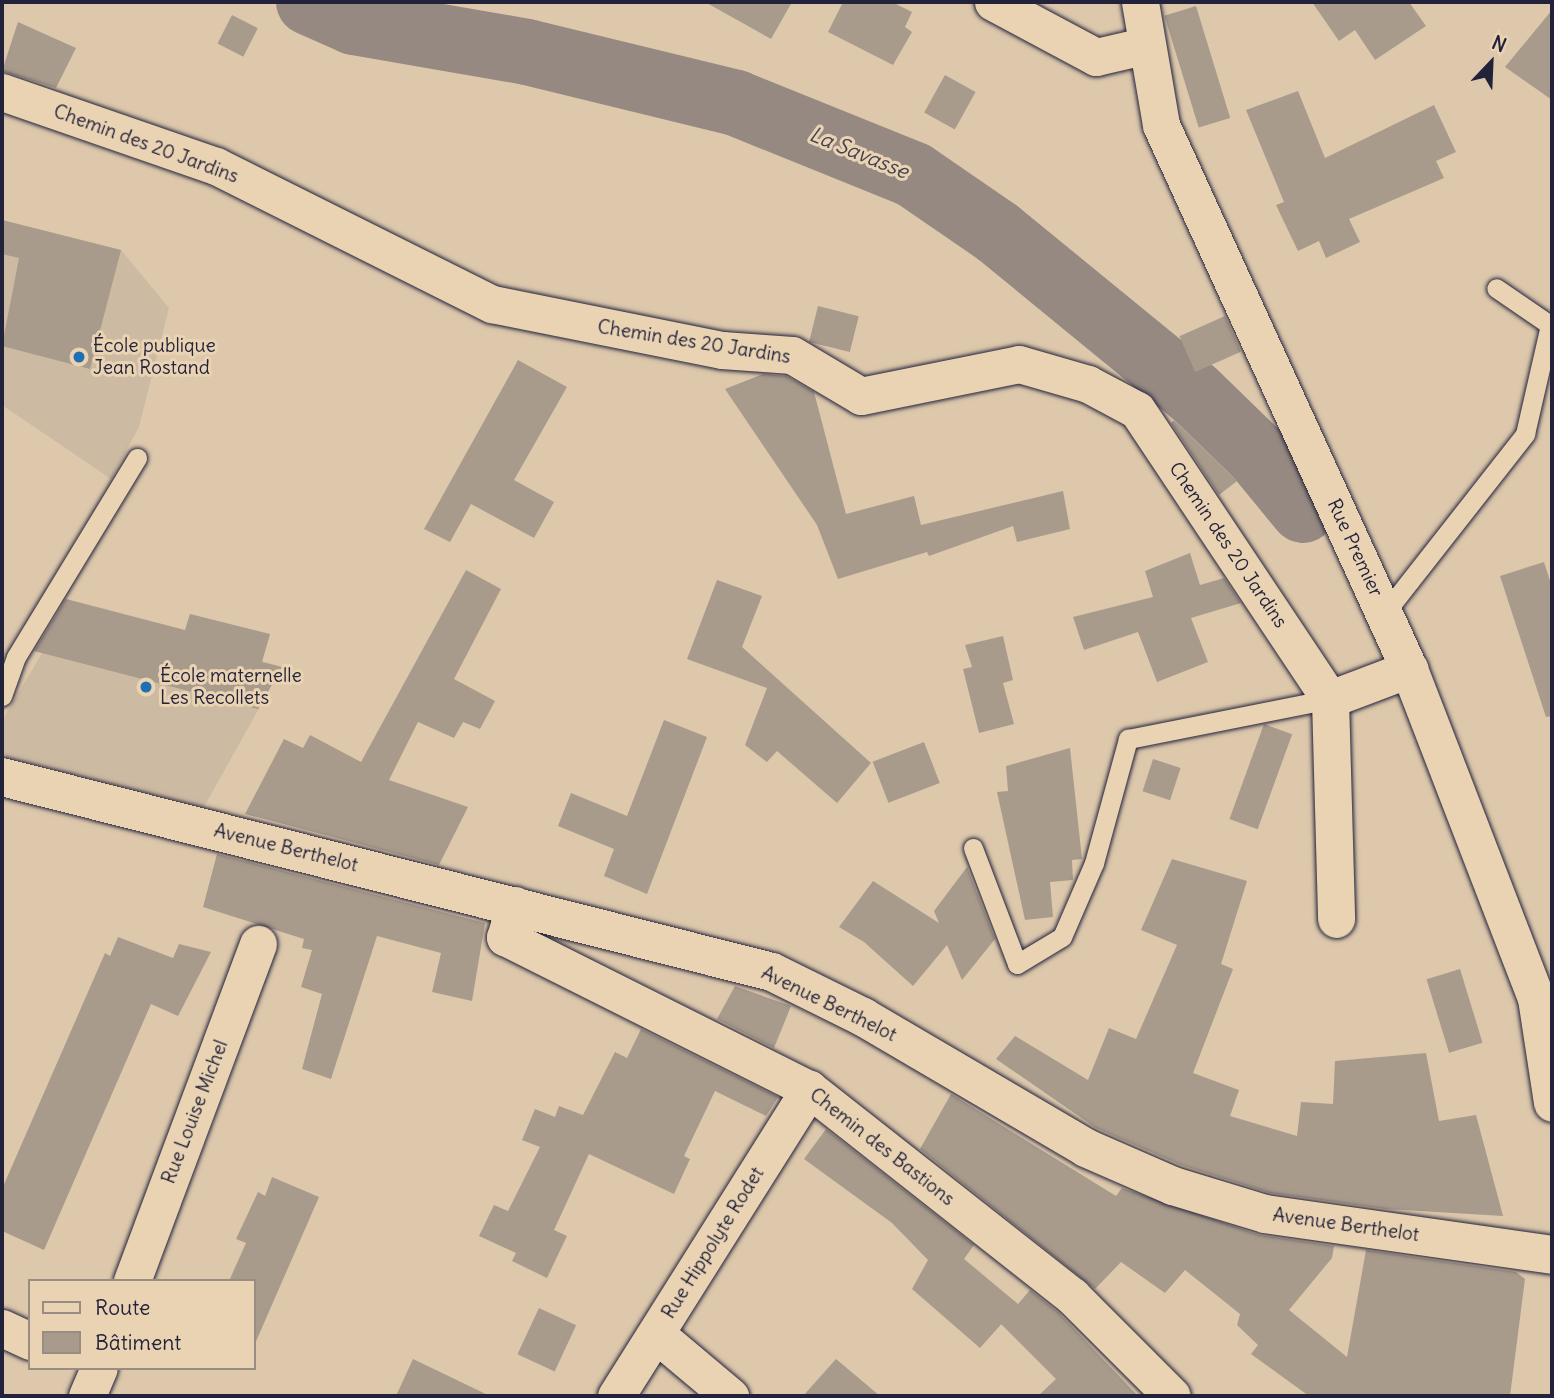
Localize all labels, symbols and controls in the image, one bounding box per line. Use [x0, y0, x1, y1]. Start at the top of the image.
north arrow [1456, 28, 1526, 98]
text: N [1488, 30, 1510, 57]
street label: Chemin des 20 Jardins [50, 100, 242, 188]
water label: La Savasse [806, 122, 912, 184]
street label: Chemin des 20 Jardins [596, 315, 792, 369]
place label: École publique Jean Rostand [93, 335, 216, 379]
marker: École publique Jean Rostand [71, 349, 87, 365]
street label: Chemin des 20 Jardins [1164, 458, 1292, 632]
street label: Rue Premier [1322, 495, 1388, 601]
place label: École maternelle Les Recollets [160, 665, 302, 709]
marker: École maternelle Les Recollets [138, 679, 154, 695]
street label: Avenue Berthelot [212, 819, 360, 877]
street label: Avenue Berthelot [758, 961, 900, 1047]
street label: Rue Louise Michel [157, 1037, 233, 1187]
street label: Chemin des Bastions [805, 1083, 959, 1211]
street label: Rue Hippolyte Rodet [657, 1163, 769, 1323]
street label: Avenue Berthelot [1271, 1203, 1421, 1247]
legend [28, 1279, 256, 1370]
text: Route [95, 1294, 150, 1321]
text: Bâtiment [95, 1329, 181, 1356]

